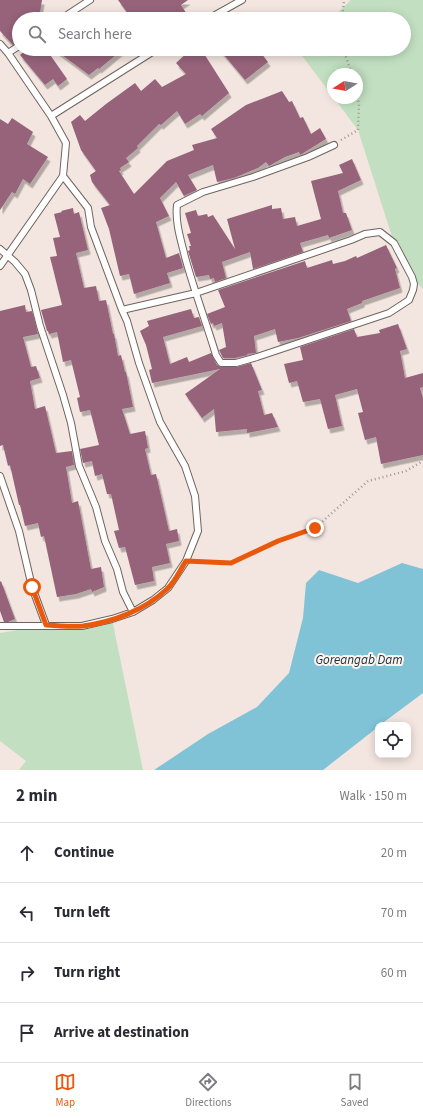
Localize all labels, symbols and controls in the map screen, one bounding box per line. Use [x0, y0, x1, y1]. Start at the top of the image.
search box [12, 12, 411, 56]
icon: search [26, 23, 48, 45]
text: Search here [58, 24, 132, 45]
north arrow [327, 68, 363, 104]
route end [306, 519, 324, 537]
route start [23, 578, 41, 596]
water label: Goreangab Dam [315, 651, 403, 669]
map controls [375, 722, 411, 758]
button: locate [375, 722, 411, 758]
text: 2 min [16, 784, 57, 808]
text: Walk · 150 m [339, 787, 407, 805]
icon: ahead [16, 842, 38, 864]
text: Continue [54, 842, 114, 863]
text: 20 m [381, 844, 407, 862]
icon: left [16, 902, 38, 924]
text: Turn left [54, 902, 110, 923]
text: 70 m [381, 904, 407, 922]
icon: right [16, 962, 38, 984]
text: Turn right [54, 962, 120, 983]
text: 60 m [381, 964, 407, 982]
icon: arrive [16, 1022, 38, 1044]
text: Arrive at destination [54, 1022, 189, 1043]
tab: Map [54, 1071, 76, 1110]
tab: Directions [185, 1071, 232, 1110]
tab: Saved [341, 1071, 369, 1110]

